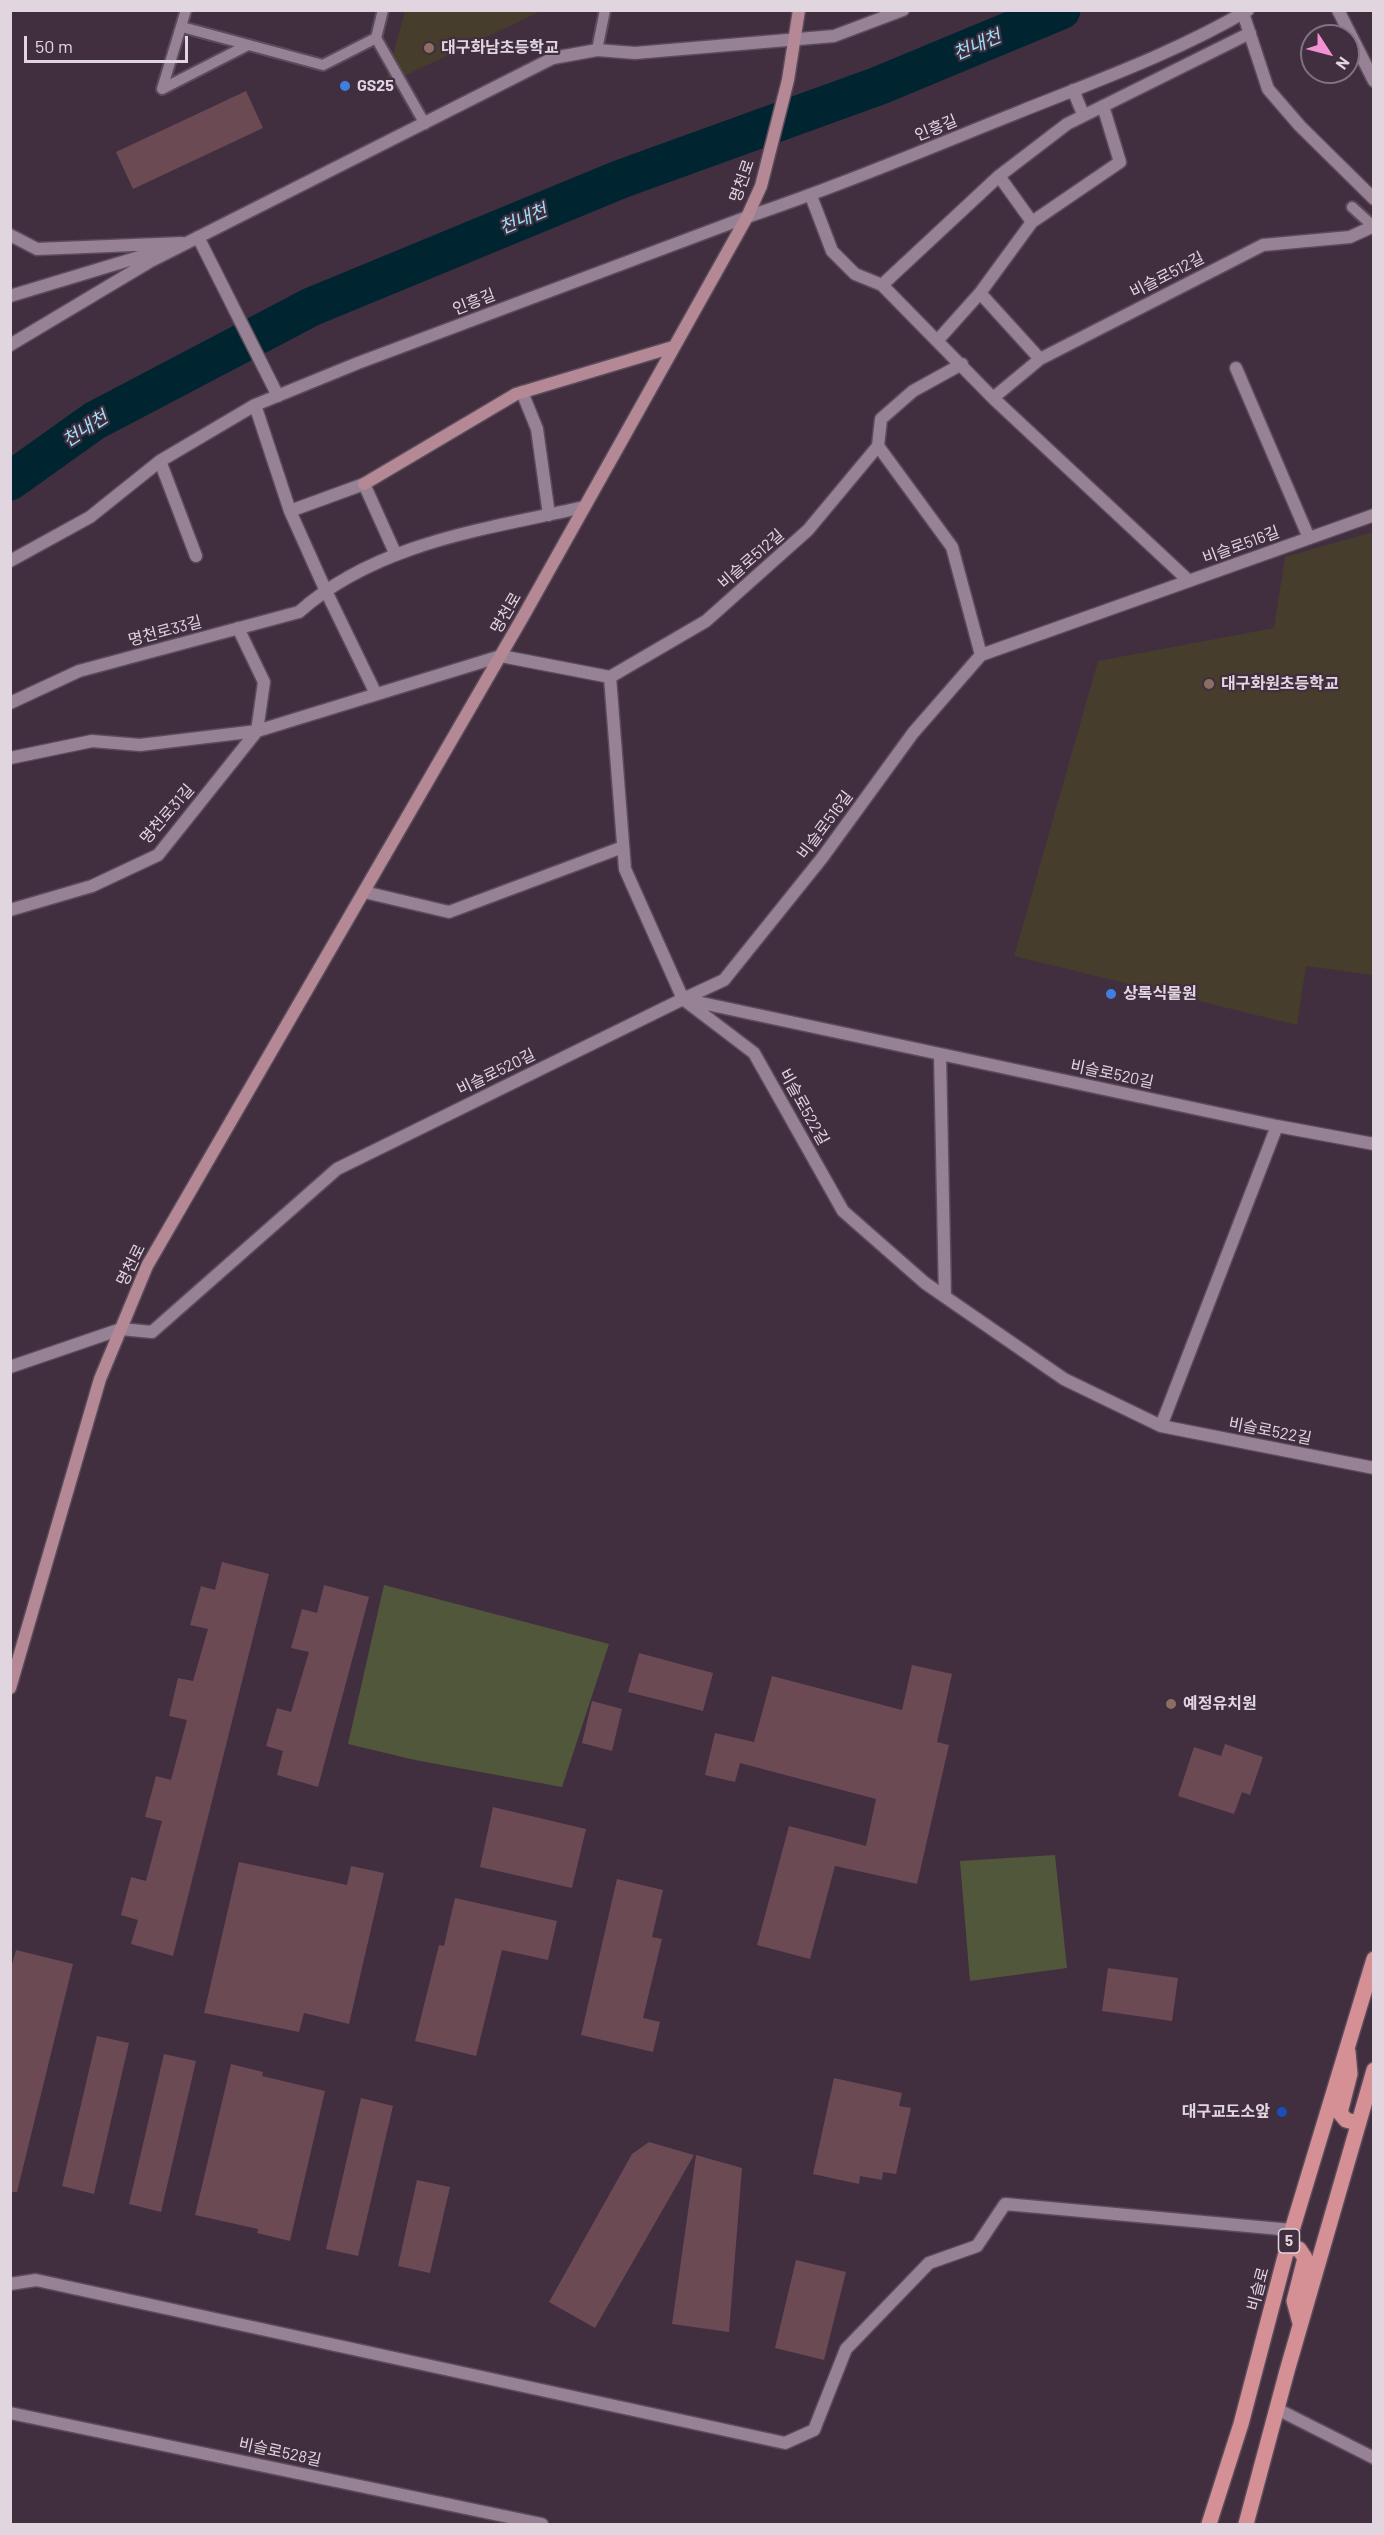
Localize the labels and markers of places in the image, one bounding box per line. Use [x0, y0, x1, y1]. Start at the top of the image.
place label: 대구화남초등학교 [441, 38, 559, 58]
marker: 대구화남초등학교 [422, 41, 436, 55]
place label: GS25 [357, 76, 394, 96]
marker: GS25 [338, 79, 352, 93]
place label: 대구화원초등학교 [1221, 674, 1339, 694]
marker: 대구화원초등학교 [1202, 677, 1216, 691]
place label: 상록식물원 [1123, 984, 1197, 1004]
marker: 상록식물원 [1104, 987, 1118, 1001]
place label: 예정유치원 [1183, 1694, 1257, 1714]
marker: 예정유치원 [1164, 1697, 1178, 1711]
place label: 대구교도소앞 [1182, 2102, 1270, 2122]
marker: 대구교도소앞 [1275, 2105, 1289, 2119]

